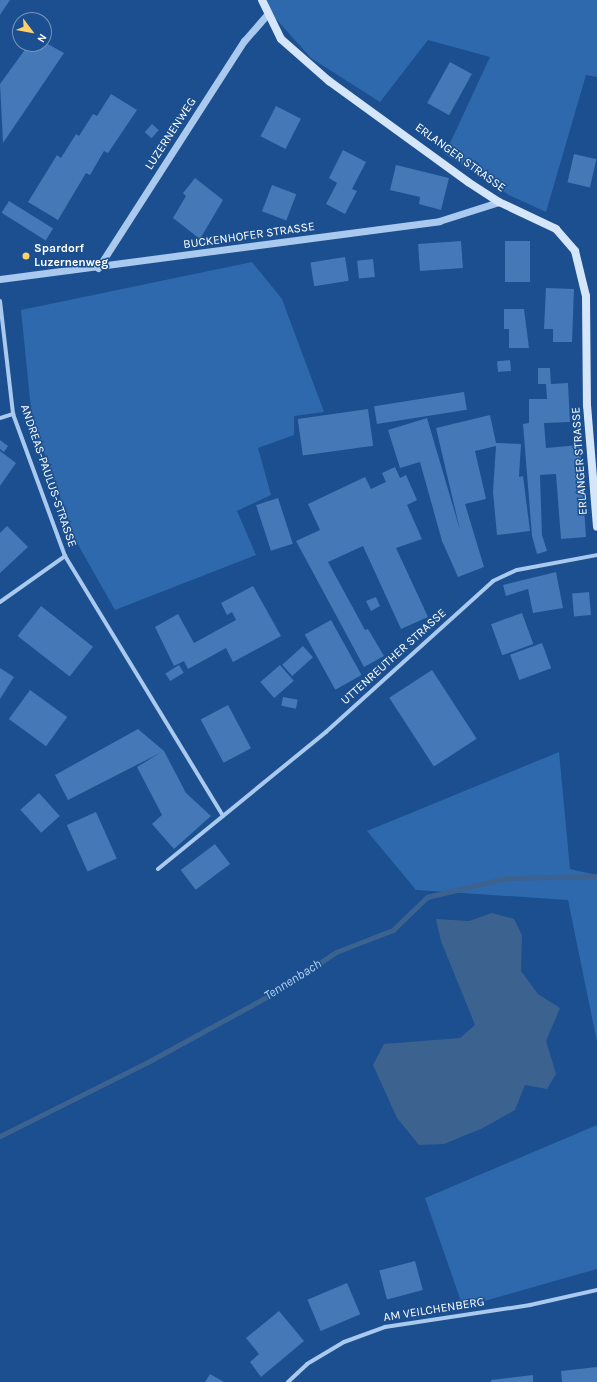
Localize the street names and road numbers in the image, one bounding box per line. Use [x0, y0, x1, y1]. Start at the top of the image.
street label: LUZERNENWEG [142, 95, 200, 173]
street label: ERLANGER STRASSE [412, 120, 508, 196]
street label: BUCKENHOFER STRASSE [182, 220, 316, 252]
street label: ANDREAS-PAULUS-STRASSE [17, 403, 79, 549]
street label: ERLANGER STRASSE [569, 407, 591, 515]
street label: UTTENREUTHER STRASSE [338, 606, 450, 708]
street label: AM VEILCHENBERG [383, 1295, 485, 1325]

